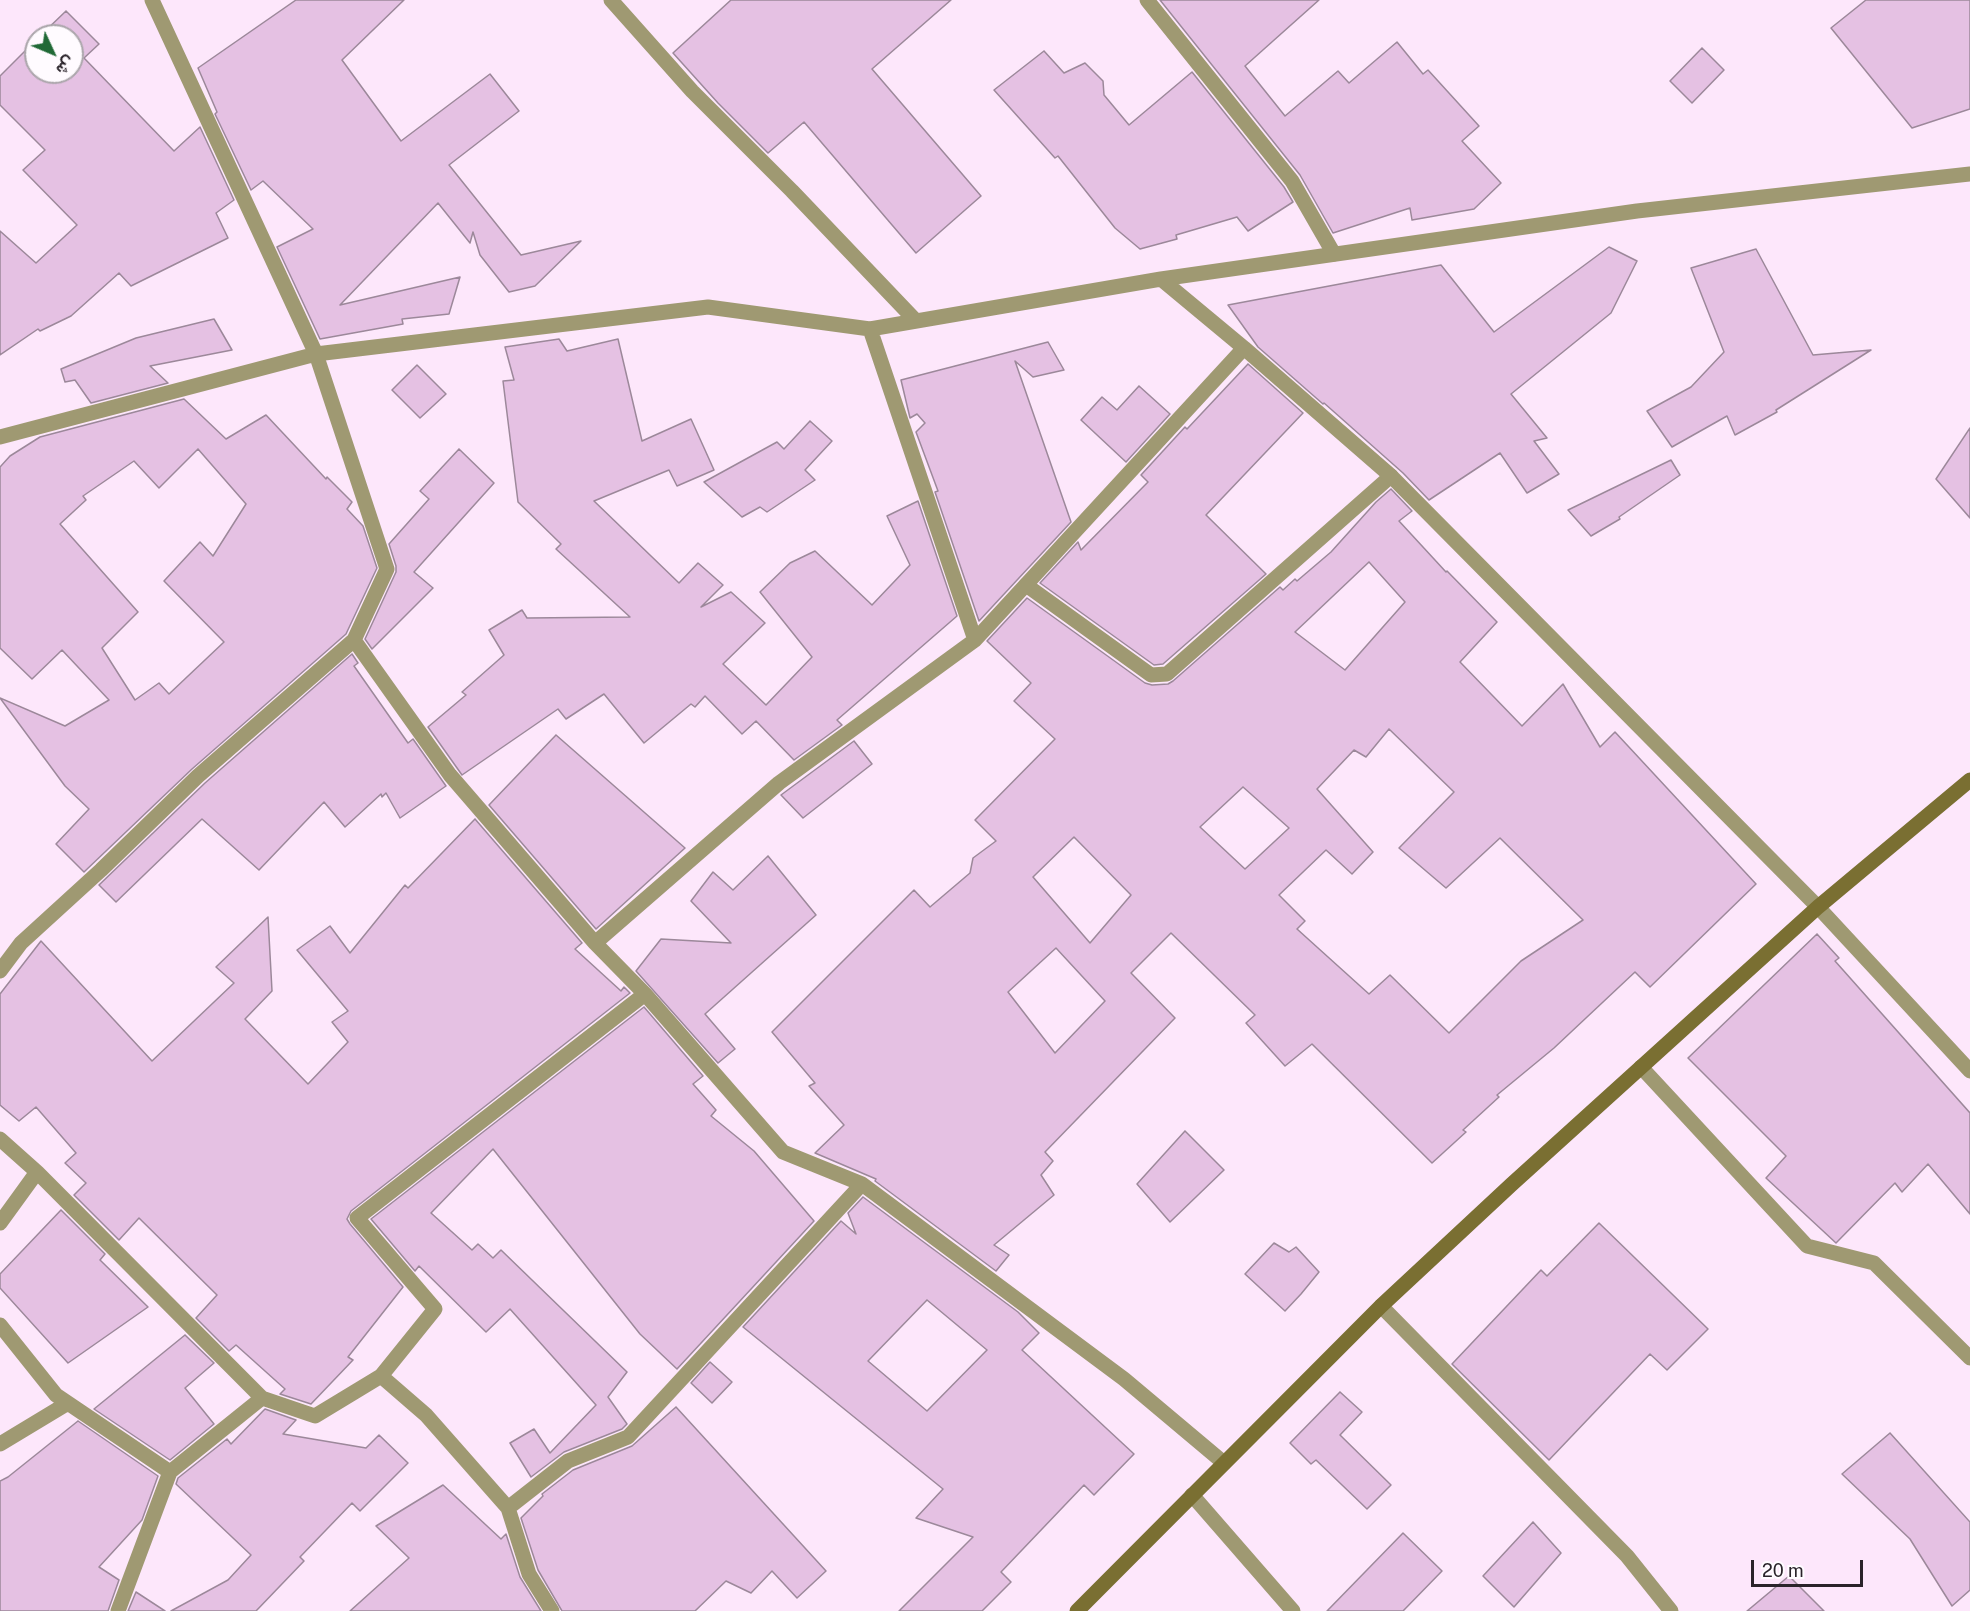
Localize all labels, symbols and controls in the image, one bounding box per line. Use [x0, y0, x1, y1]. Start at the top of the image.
north arrow [24, 24, 84, 84]
text: ش [52, 52, 79, 79]
scale bar [1754, 1548, 1866, 1586]
text: 20 m [1762, 1560, 1804, 1581]

